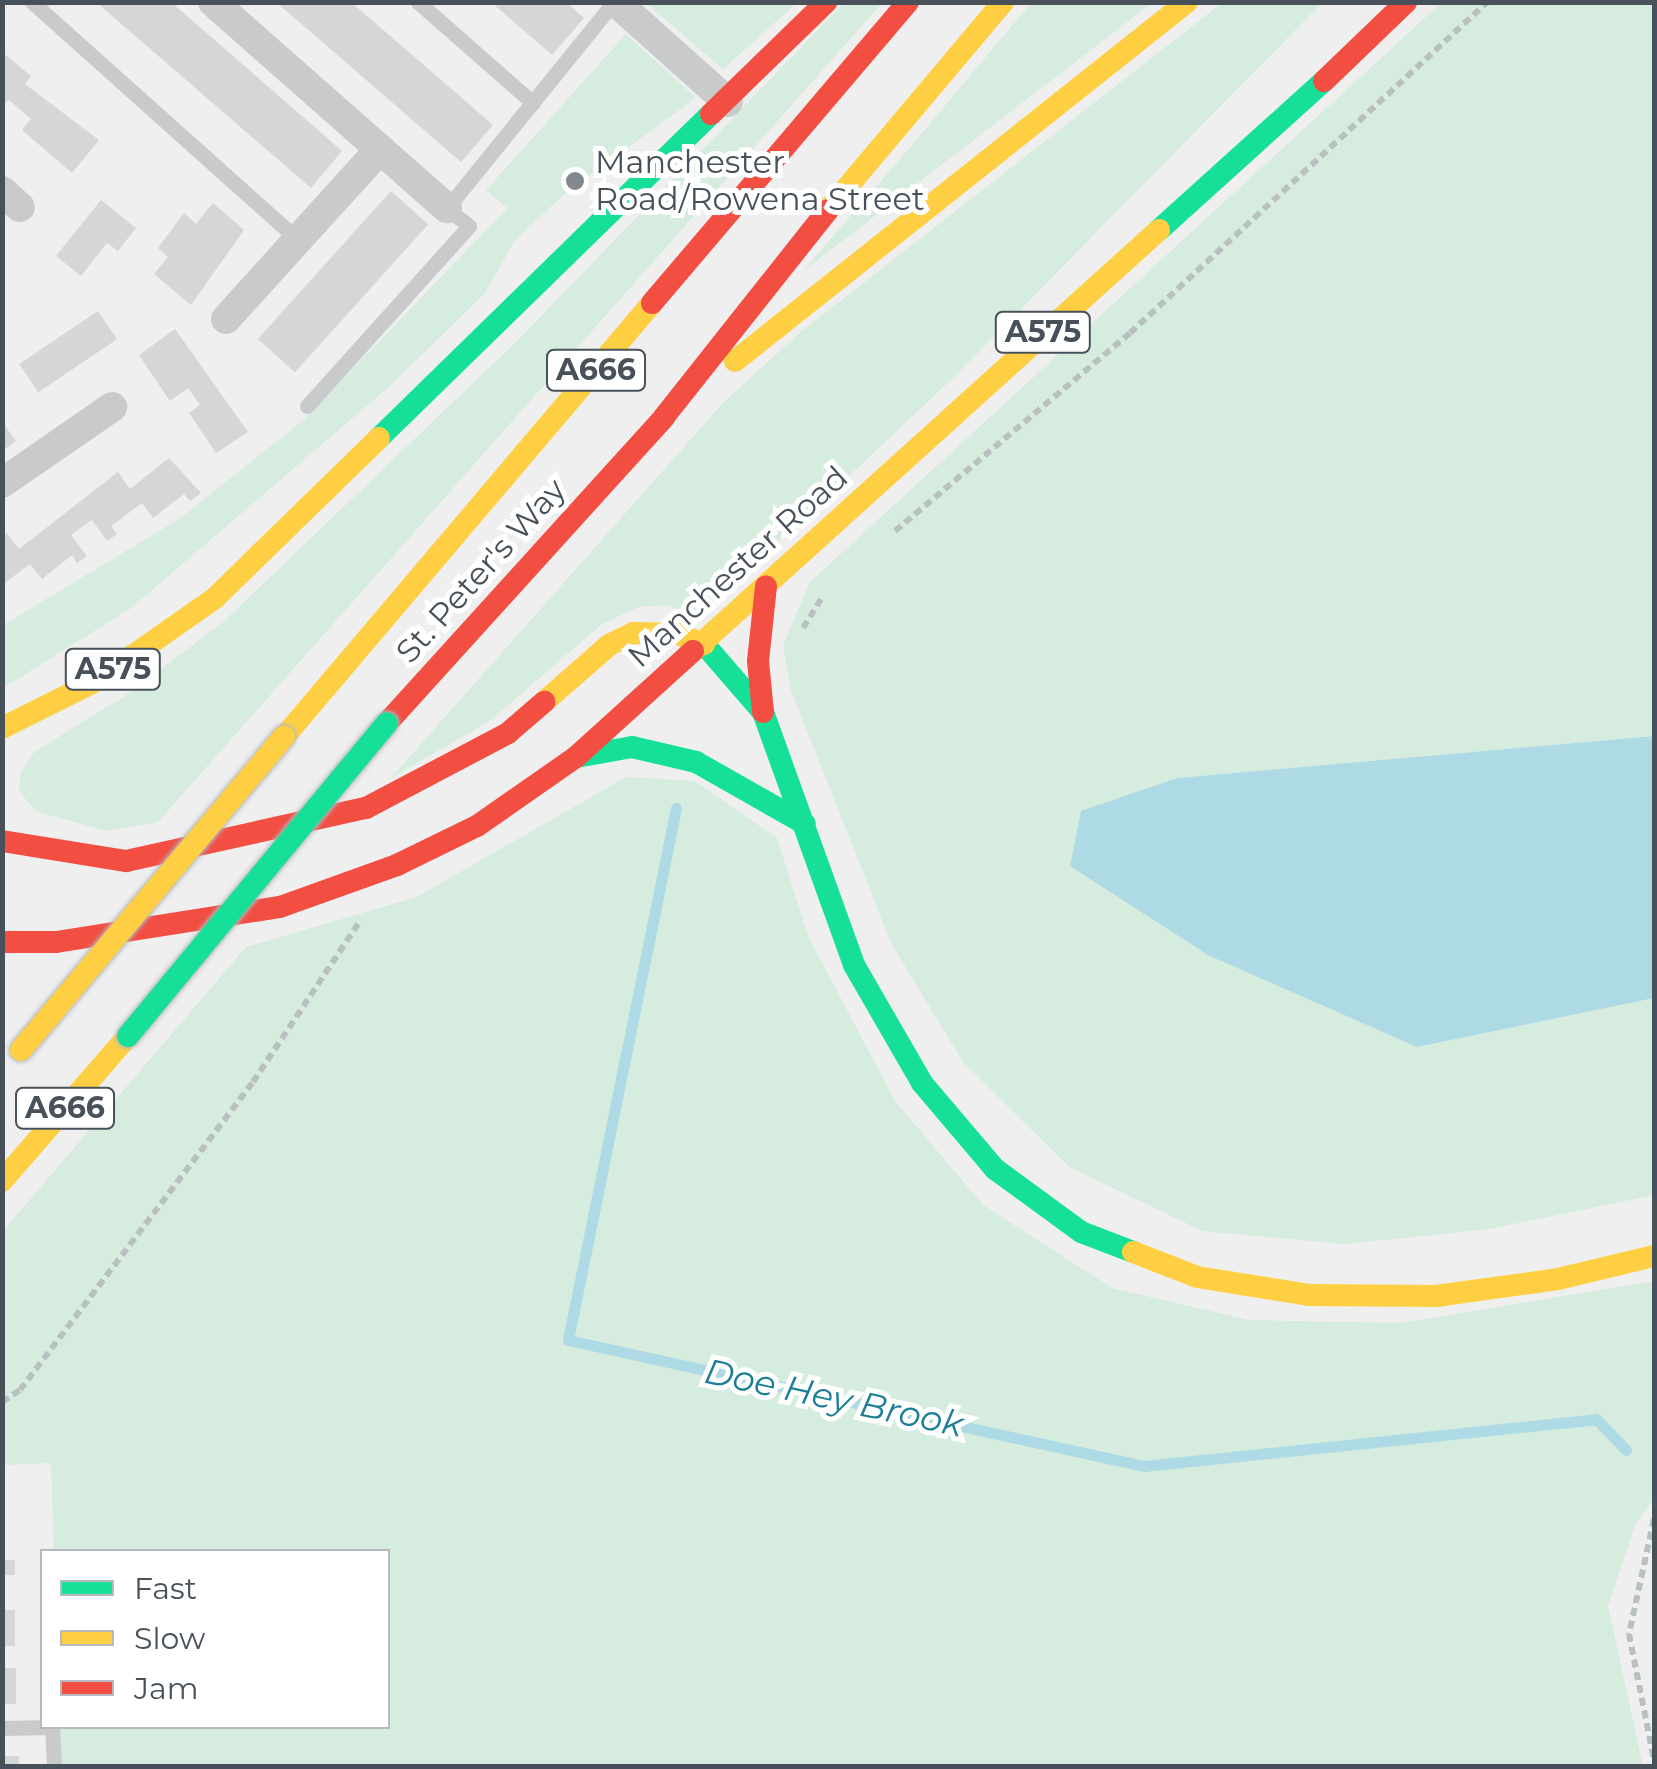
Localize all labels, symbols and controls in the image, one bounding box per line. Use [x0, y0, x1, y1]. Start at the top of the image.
place label: Manchester Road/Rowena Street [595, 144, 925, 219]
marker: Manchester Road/Rowena Street [564, 170, 586, 192]
road number: A575 [993, 307, 1093, 357]
road number: A666 [546, 345, 646, 395]
street label: Manchester Road [620, 458, 856, 676]
street label: St. Peter's Way [388, 471, 574, 671]
road number: A575 [63, 644, 163, 694]
road number: A666 [15, 1083, 115, 1133]
water label: Doe Hey Brook [701, 1350, 967, 1446]
legend [40, 1549, 390, 1729]
text: Fast [134, 1570, 197, 1607]
text: Slow [134, 1620, 205, 1657]
text: Jam [134, 1670, 199, 1707]

